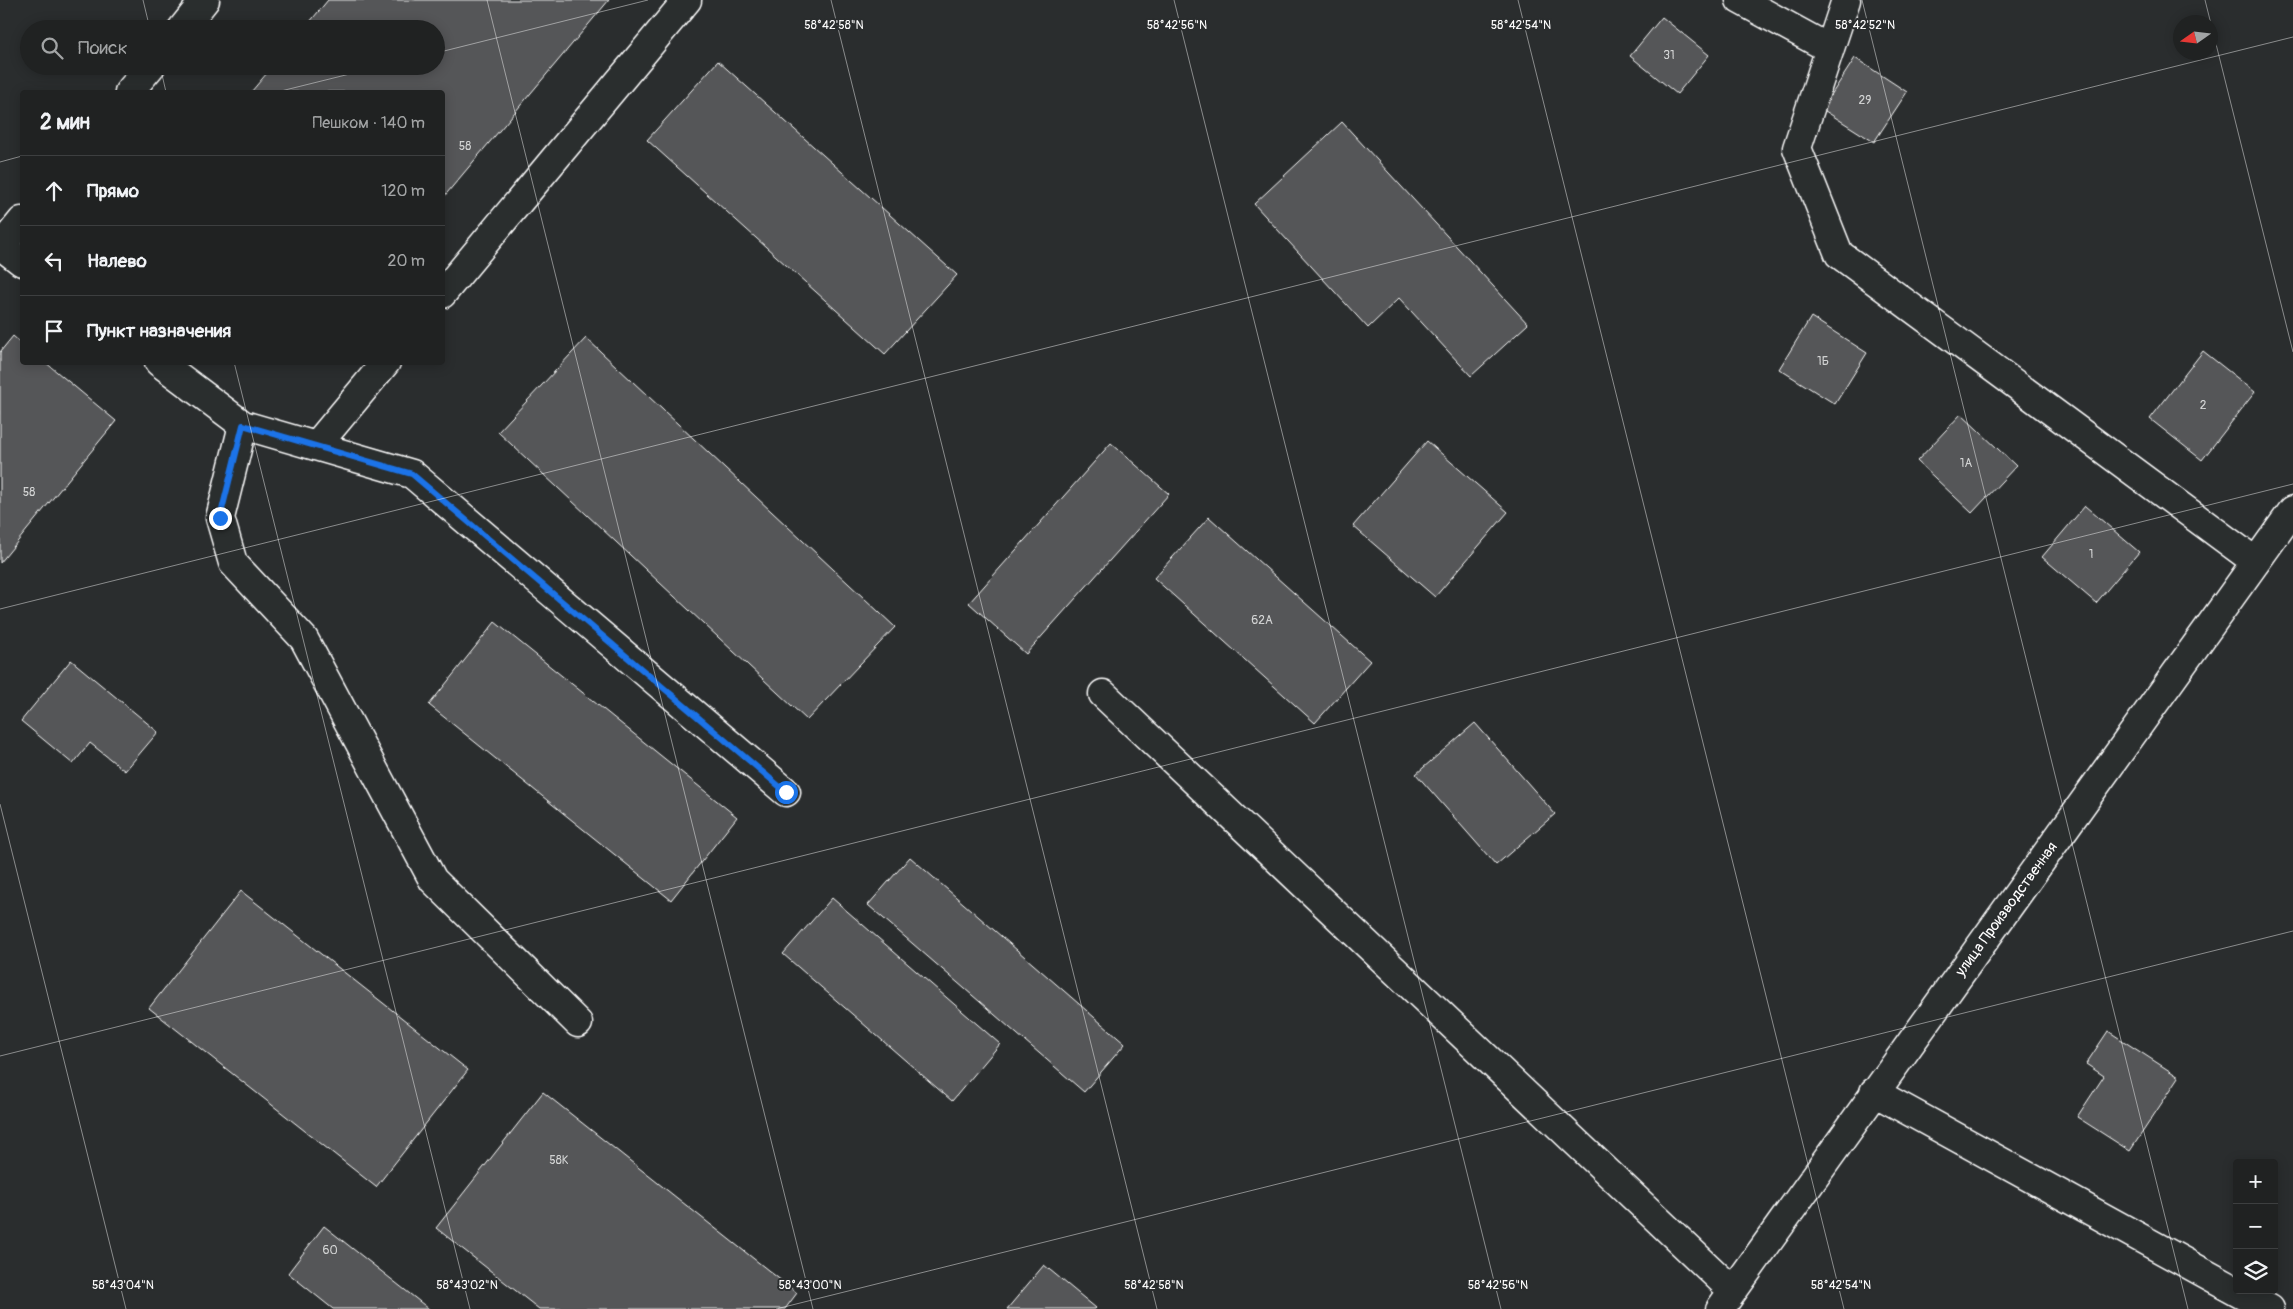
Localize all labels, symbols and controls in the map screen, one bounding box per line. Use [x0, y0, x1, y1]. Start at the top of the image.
north arrow [2173, 15, 2218, 60]
text: 58°42'58"N [804, 18, 864, 33]
text: 58°42'56"N [1147, 18, 1207, 33]
text: 58°42'54"N [1491, 18, 1551, 33]
text: 58°42'52"N [1835, 18, 1895, 33]
search box [20, 20, 445, 75]
icon: search [38, 34, 66, 62]
text: Поиск [78, 36, 128, 60]
house number: 31 [1663, 48, 1675, 63]
house number: 29 [1859, 93, 1871, 108]
text: 2 мин [40, 109, 90, 136]
text: Пешком · 140 m [313, 113, 425, 133]
house number: 58 [459, 139, 471, 154]
icon: ahead [40, 177, 68, 205]
text: Прямо [87, 179, 139, 203]
text: 120 m [381, 181, 425, 201]
icon: left [40, 247, 68, 275]
text: Налево [87, 249, 147, 273]
text: 20 m [387, 251, 425, 271]
icon: arrive [40, 317, 68, 345]
text: Пункт назначения [87, 319, 231, 343]
house number: 1Б [1817, 354, 1829, 369]
house number: 2 [2200, 398, 2207, 413]
house number: 1А [1960, 456, 1972, 471]
house number: 58 [23, 485, 35, 500]
route end [209, 507, 232, 530]
house number: 1 [2089, 547, 2093, 562]
house number: 62А [1251, 613, 1273, 628]
route start [775, 781, 798, 804]
street label: улица Производственная [1951, 838, 2062, 981]
house number: 58К [549, 1153, 569, 1168]
map controls [2233, 1159, 2278, 1294]
button: + [2233, 1159, 2278, 1204]
button: − [2233, 1204, 2278, 1249]
house number: 60 [322, 1243, 338, 1258]
button: layers [2233, 1249, 2278, 1294]
text: 58°43'04"N [92, 1278, 154, 1293]
text: 58°43'02"N [436, 1278, 498, 1293]
text: 58°43'00"N [778, 1278, 842, 1293]
text: 58°42'58"N [1124, 1278, 1184, 1293]
text: 58°42'56"N [1468, 1278, 1528, 1293]
text: 58°42'54"N [1811, 1278, 1871, 1293]

